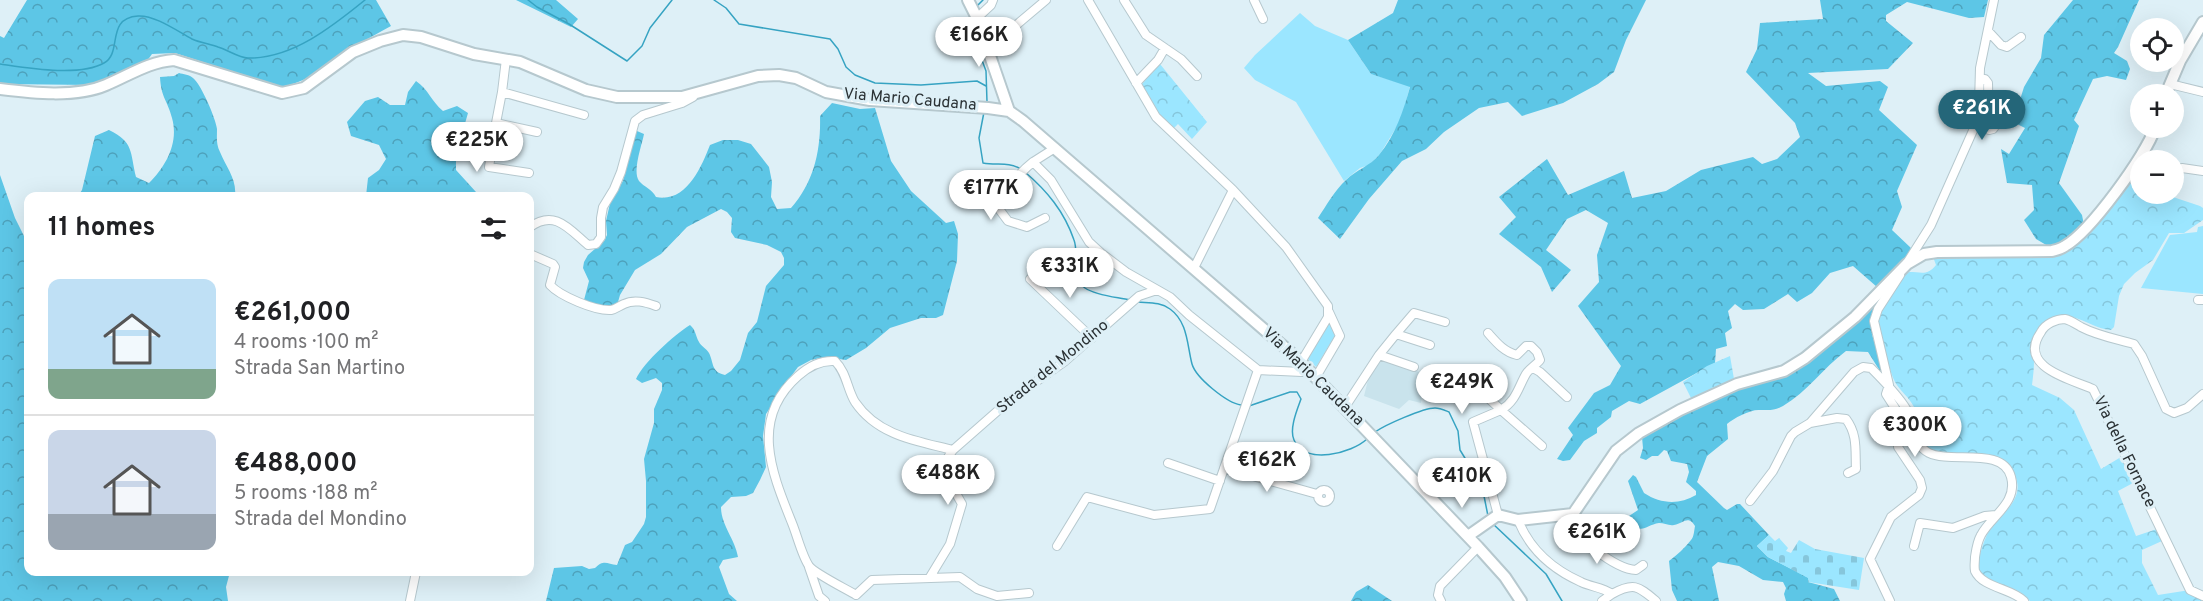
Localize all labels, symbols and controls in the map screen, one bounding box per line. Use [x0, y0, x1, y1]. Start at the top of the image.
pin: €166K [937, 17, 1021, 68]
map controls [2130, 18, 2184, 204]
button: locate [2130, 18, 2184, 72]
text: €166K [949, 23, 1009, 49]
street label: Via Mario Caudana [843, 84, 977, 116]
button: + [2130, 84, 2184, 138]
pin: €261K [1940, 90, 2024, 141]
text: €261K [1952, 96, 2012, 122]
pin: €225K [435, 122, 519, 173]
text: €225K [445, 128, 509, 154]
button: − [2130, 150, 2184, 204]
pin: €177K [949, 170, 1033, 221]
text: €177K [963, 176, 1019, 202]
text: 11 homes [48, 212, 155, 245]
icon: filters [477, 212, 510, 245]
pin: €331K [1028, 248, 1112, 299]
text: €331K [1041, 254, 1099, 280]
text: €261,000 [234, 297, 351, 330]
icon: home [96, 303, 168, 375]
street label: Strada del Mondino [993, 316, 1113, 418]
street label: Via Mario Caudana [1258, 323, 1368, 431]
text: 4 rooms · 100 m² [234, 330, 379, 356]
text: Strada San Martino [234, 356, 405, 382]
pin: €249K [1420, 364, 1504, 415]
text: €249K [1430, 370, 1494, 396]
street label: Via della Fornace [2088, 393, 2160, 511]
pin: €300K [1873, 407, 1957, 458]
text: €300K [1883, 413, 1947, 439]
pin: €162K [1225, 442, 1309, 493]
text: €488,000 [234, 448, 357, 481]
text: €162K [1237, 448, 1297, 474]
icon: home [96, 454, 168, 526]
pin: €488K [906, 455, 990, 506]
pin: €410K [1420, 458, 1504, 509]
text: €488K [916, 461, 980, 487]
text: €410K [1432, 464, 1492, 490]
text: 5 rooms · 188 m² [234, 481, 377, 507]
text: Strada del Mondino [234, 507, 407, 533]
pin: €261K [1555, 514, 1639, 565]
text: €261K [1567, 520, 1627, 546]

